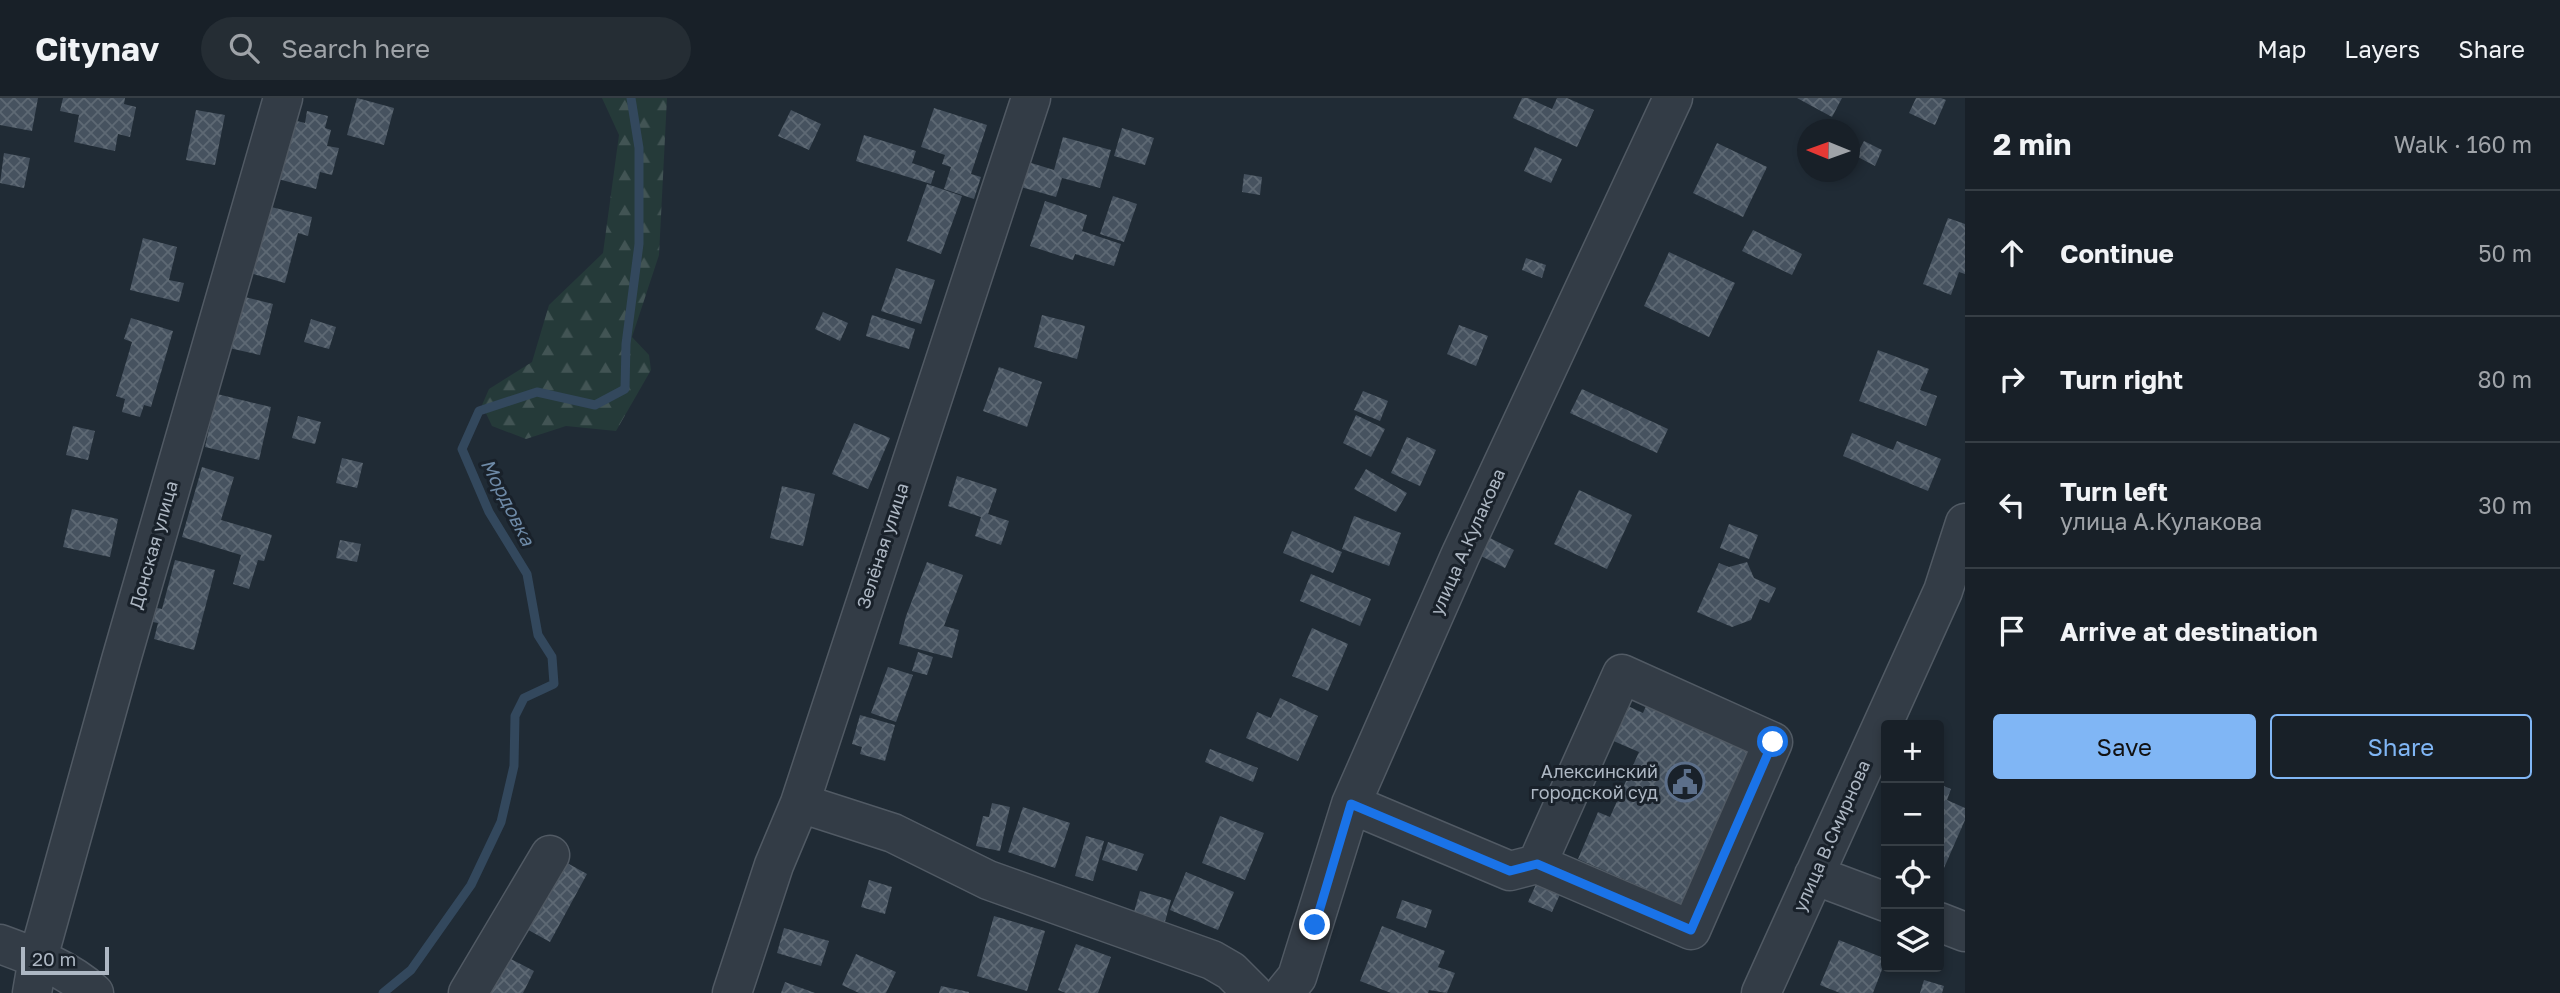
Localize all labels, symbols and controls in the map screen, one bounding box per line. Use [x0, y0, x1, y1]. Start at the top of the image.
search box [201, 17, 691, 80]
text: Citynav [35, 29, 159, 68]
icon: search [225, 29, 263, 67]
text: Search here [281, 33, 430, 64]
text: Map [2257, 34, 2306, 63]
text: Layers [2344, 34, 2420, 63]
text: Share [2458, 34, 2525, 63]
north arrow [1797, 119, 1860, 182]
text: 2 min [1993, 126, 2071, 162]
text: Walk · 160 m [2394, 130, 2532, 158]
icon: ahead [1993, 234, 2031, 272]
text: Continue [2060, 238, 2174, 269]
text: 50 m [2478, 239, 2532, 267]
icon: right [1993, 360, 2031, 398]
text: Turn right [2060, 364, 2183, 395]
text: 80 m [2478, 365, 2532, 393]
water label: Мордовка [477, 455, 541, 550]
street label: улица А.Кулакова [1425, 465, 1509, 618]
text: Turn left [2060, 476, 2168, 507]
street label: Донская улица [124, 478, 182, 611]
street label: Зелёная улица [851, 480, 913, 612]
icon: left [1993, 486, 2031, 524]
text: 30 m [2478, 491, 2532, 519]
text: улица А.Кулакова [2060, 507, 2262, 535]
icon: arrive [1993, 612, 2031, 650]
text: Arrive at destination [2060, 616, 2318, 647]
button: Save [1993, 714, 2256, 779]
button: Share [2270, 714, 2532, 779]
map controls [1881, 720, 1944, 972]
button: + [1881, 720, 1944, 783]
route start [1757, 726, 1788, 757]
street label: улица В.Смирнова [1788, 756, 1874, 915]
place label: Алексинский городской суд [1531, 760, 1658, 803]
public building icon: Алексинский городской суд [1664, 761, 1706, 803]
button: − [1881, 783, 1944, 846]
button: locate [1881, 846, 1944, 909]
route end [1299, 909, 1330, 940]
button: layers [1881, 909, 1944, 972]
scale bar [21, 944, 108, 976]
text: 20 m [32, 947, 76, 970]

